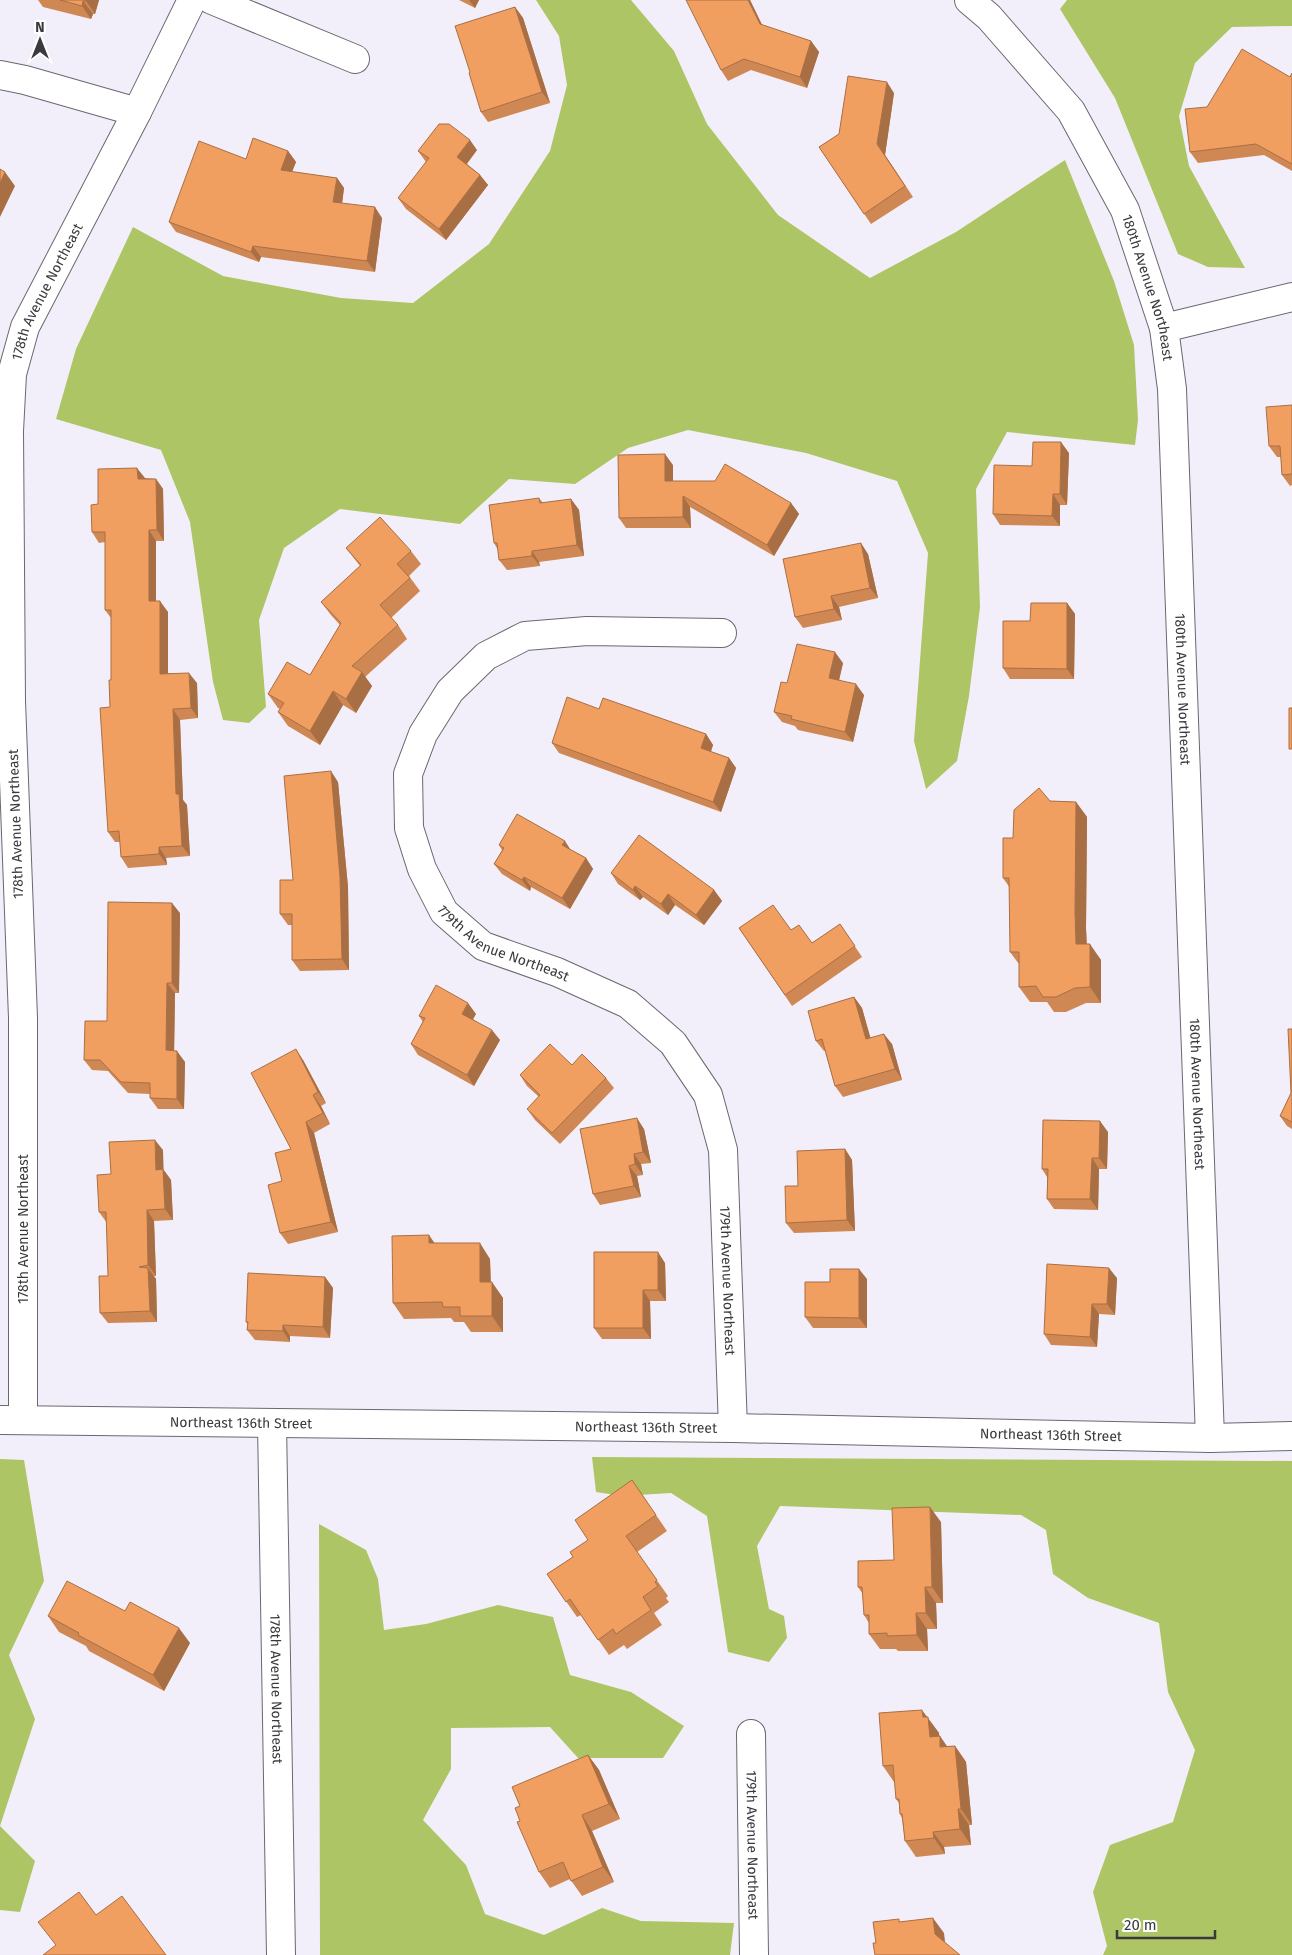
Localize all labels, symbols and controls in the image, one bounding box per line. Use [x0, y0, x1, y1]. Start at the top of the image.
north arrow [15, 15, 65, 65]
text: N [35, 19, 45, 36]
street label: 180th Avenue Northeast [1119, 212, 1177, 363]
street label: 178th Avenue Northeast [8, 219, 87, 362]
street label: 180th Avenue Northeast [1172, 613, 1194, 766]
street label: 178th Avenue Northeast [5, 748, 27, 899]
street label: 179th Avenue Northeast [433, 902, 573, 985]
street label: 180th Avenue Northeast [1186, 1018, 1209, 1171]
street label: 178th Avenue Northeast [15, 1153, 32, 1304]
street label: 179th Avenue Northeast [717, 1205, 739, 1357]
street label: Northeast 136th Street [170, 1413, 313, 1432]
street label: Northeast 136th Street [575, 1418, 718, 1436]
street label: Northeast 136th Street [980, 1425, 1123, 1445]
street label: 178th Avenue Northeast [267, 1614, 286, 1765]
street label: 179th Avenue Northeast [743, 1770, 762, 1921]
scale bar [1117, 1908, 1214, 1940]
text: 20 m [1124, 1916, 1157, 1934]

